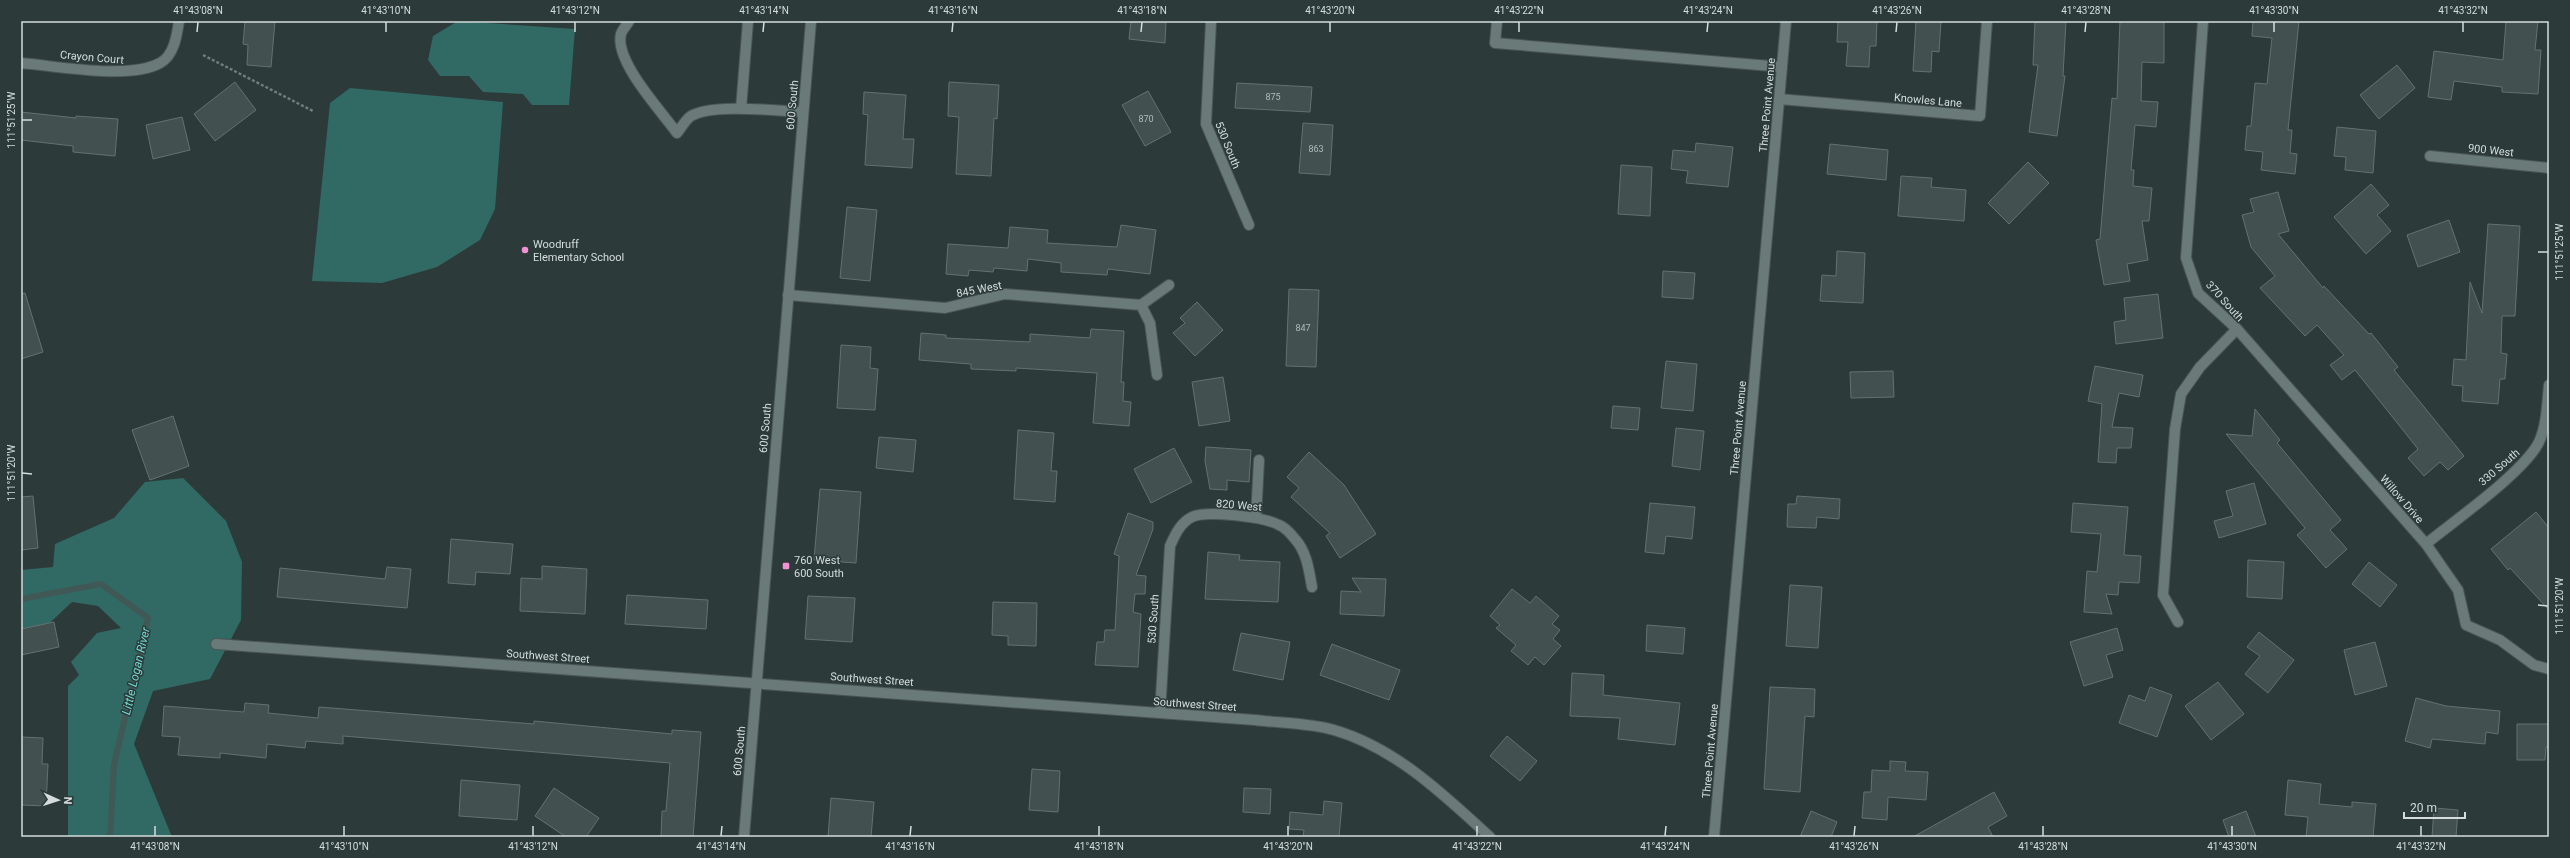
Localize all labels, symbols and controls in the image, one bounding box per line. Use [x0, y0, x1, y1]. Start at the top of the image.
text: 41°43'08"N [173, 5, 223, 16]
text: 41°43'10"N [361, 5, 411, 16]
text: 41°43'12"N [550, 5, 600, 16]
text: 41°43'14"N [739, 5, 789, 16]
text: 41°43'16"N [928, 5, 978, 16]
text: 41°43'18"N [1117, 5, 1167, 16]
text: 41°43'20"N [1305, 5, 1355, 16]
text: 41°43'22"N [1494, 5, 1544, 16]
text: 41°43'24"N [1683, 5, 1733, 16]
text: 41°43'26"N [1872, 5, 1922, 16]
text: 41°43'28"N [2061, 5, 2111, 16]
text: 41°43'30"N [2249, 5, 2299, 16]
text: 41°43'32"N [2438, 5, 2488, 16]
street label: Crayon Court [60, 48, 125, 67]
street label: Three Point Avenue [1757, 57, 1778, 153]
street label: 600 South [784, 80, 801, 130]
text: 111°51'25"W [6, 91, 17, 148]
street label: Knowles Lane [1893, 91, 1963, 110]
house number: 875 [1265, 92, 1281, 102]
house number: 870 [1138, 114, 1154, 124]
street label: 530 South [1212, 120, 1243, 171]
street label: 900 West [2467, 142, 2515, 159]
house number: 863 [1308, 144, 1324, 154]
text: 111°51'25"W [2554, 223, 2565, 280]
place label: Woodruff Elementary School [533, 238, 624, 264]
marker: Woodruff Elementary School [520, 245, 530, 255]
street label: 370 South [2203, 278, 2246, 324]
street label: 845 West [955, 279, 1003, 300]
house number: 847 [1295, 323, 1311, 333]
street label: Three Point Avenue [1728, 380, 1749, 476]
street label: 600 South [757, 403, 774, 453]
text: 111°51'20"W [6, 444, 17, 501]
street label: 330 South [2476, 446, 2522, 489]
street label: Willow Drive [2377, 473, 2426, 526]
street label: 820 West [1215, 497, 1263, 514]
place label: 760 West 600 South [794, 554, 844, 580]
marker: 760 West 600 South [781, 561, 791, 571]
text: 111°51'20"W [2554, 577, 2565, 634]
street label: 530 South [1145, 594, 1162, 644]
water label: Little Logan River [119, 625, 153, 716]
street label: Southwest Street [506, 647, 591, 666]
street label: Southwest Street [830, 670, 915, 689]
street label: Southwest Street [1153, 695, 1238, 714]
street label: Three Point Avenue [1700, 703, 1721, 799]
street label: 600 South [731, 726, 748, 776]
north arrow [38, 780, 78, 820]
scale bar [2404, 794, 2465, 820]
text: N [61, 796, 74, 805]
text: 20 m [2410, 801, 2437, 815]
text: 41°43'08"N [130, 841, 180, 852]
text: 41°43'10"N [319, 841, 369, 852]
text: 41°43'12"N [508, 841, 558, 852]
text: 41°43'14"N [696, 841, 746, 852]
text: 41°43'16"N [885, 841, 935, 852]
text: 41°43'18"N [1074, 841, 1124, 852]
text: 41°43'20"N [1263, 841, 1313, 852]
text: 41°43'22"N [1452, 841, 1502, 852]
text: 41°43'24"N [1640, 841, 1690, 852]
text: 41°43'26"N [1829, 841, 1879, 852]
text: 41°43'28"N [2018, 841, 2068, 852]
text: 41°43'30"N [2207, 841, 2257, 852]
text: 41°43'32"N [2396, 841, 2446, 852]

